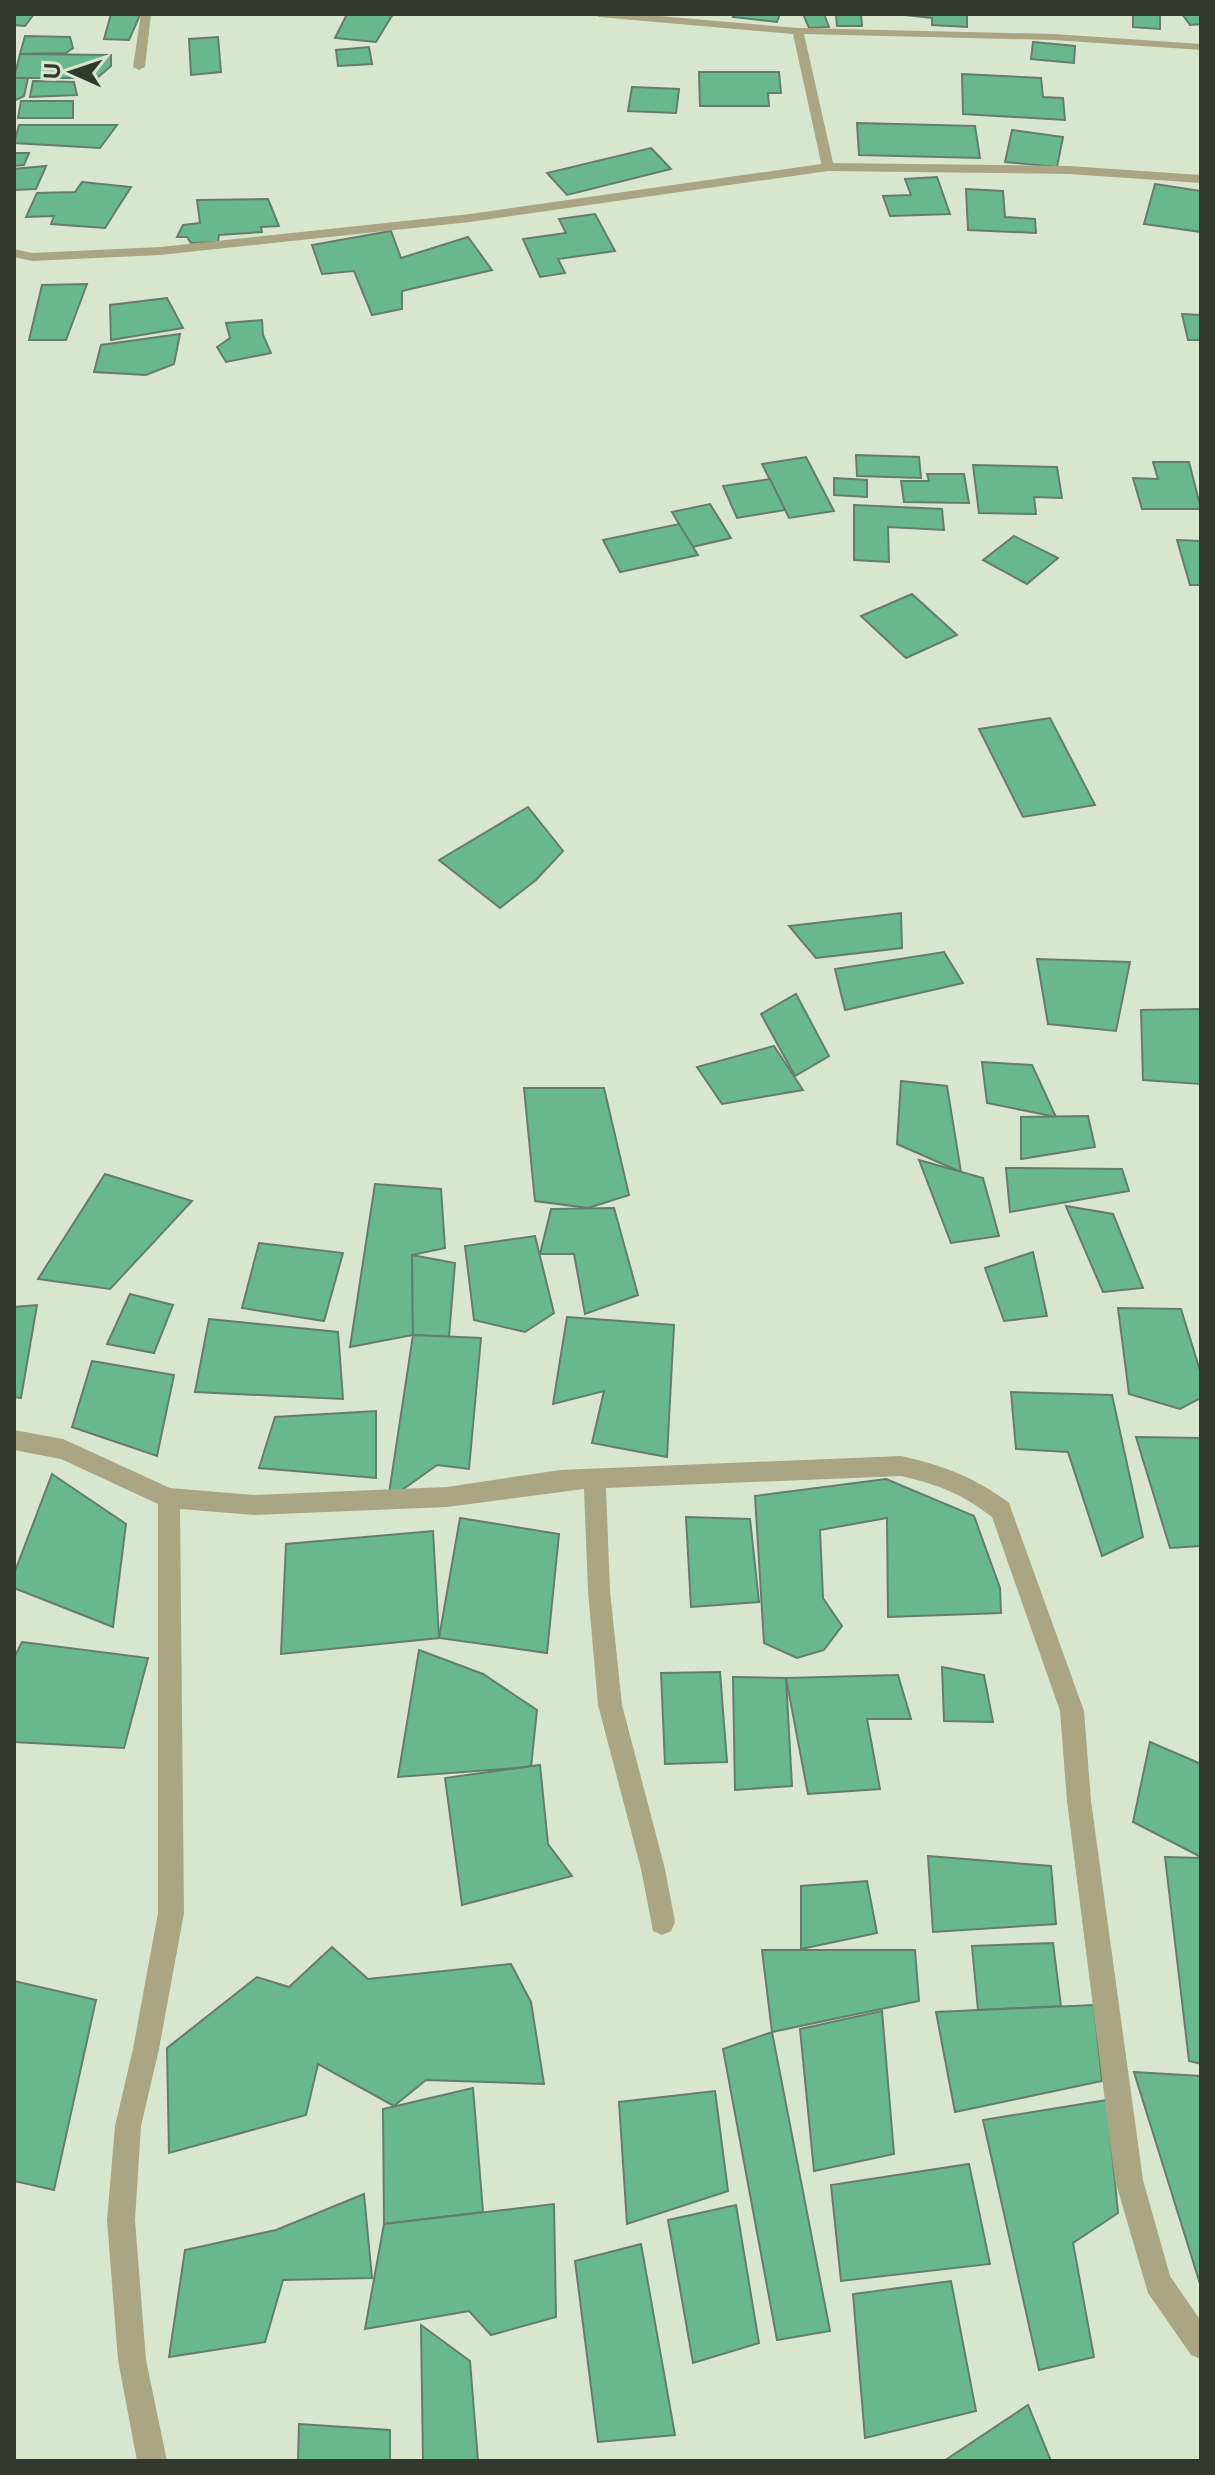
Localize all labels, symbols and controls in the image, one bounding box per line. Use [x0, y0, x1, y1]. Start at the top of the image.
north arrow [32, 32, 112, 112]
text: U [39, 62, 65, 80]

